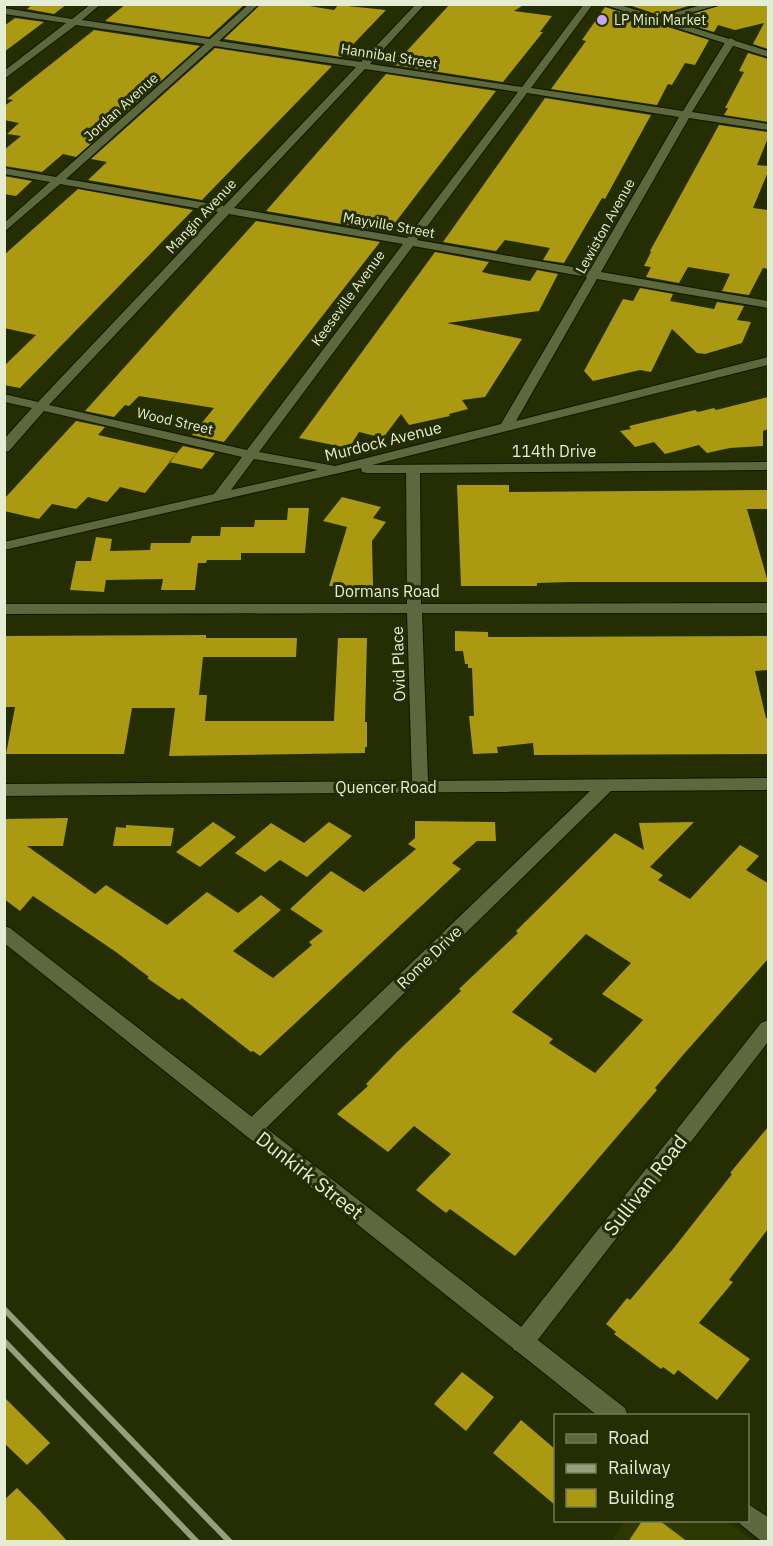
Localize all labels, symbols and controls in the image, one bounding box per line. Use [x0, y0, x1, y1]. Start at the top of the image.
place label: LP Mini Market [614, 11, 706, 29]
marker: LP Mini Market [595, 13, 609, 27]
street label: Hannibal Street [339, 39, 439, 73]
street label: Jordan Avenue [80, 69, 162, 145]
street label: Mangin Avenue [162, 175, 240, 257]
street label: Lewiston Avenue [571, 175, 639, 277]
street label: Mayville Street [342, 208, 436, 242]
street label: Keeseville Avenue [307, 246, 389, 349]
street label: Wood Street [135, 403, 215, 439]
street label: Murdock Avenue [322, 417, 444, 465]
street label: 114th Drive [512, 441, 596, 461]
street label: Dormans Road [334, 581, 440, 601]
street label: Ovid Place [387, 626, 409, 702]
street label: Quencer Road [335, 777, 437, 797]
street label: Rome Drive [392, 921, 466, 993]
street label: Dunkirk Street [251, 1125, 369, 1225]
street label: Sullivan Road [597, 1129, 693, 1241]
legend [554, 1414, 749, 1522]
text: Road [608, 1426, 649, 1449]
text: Railway [608, 1456, 670, 1479]
text: Building [608, 1486, 675, 1509]

